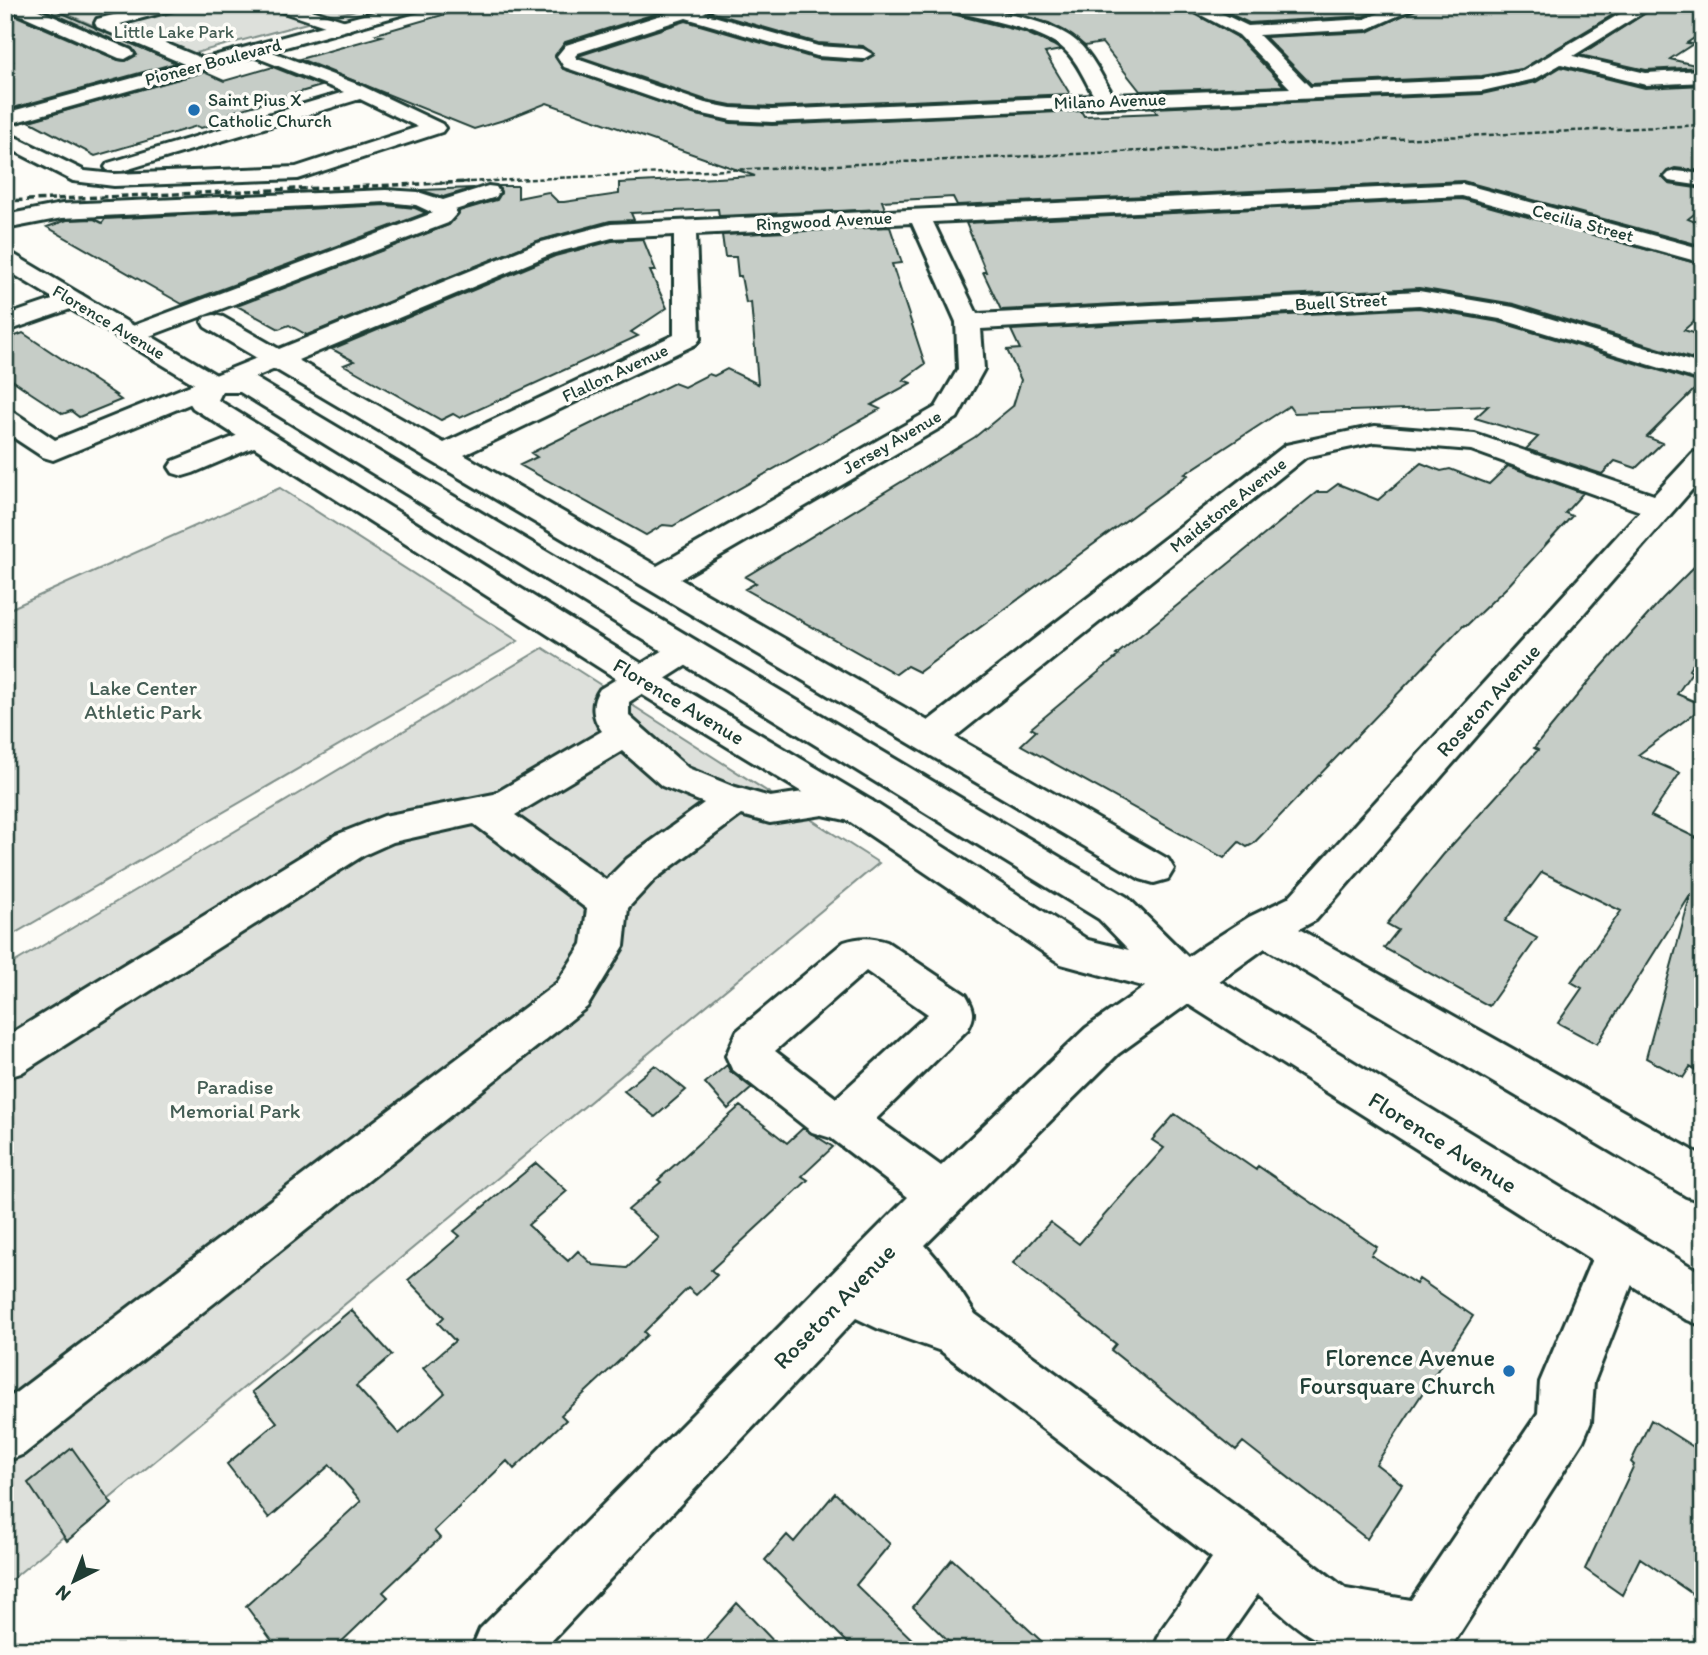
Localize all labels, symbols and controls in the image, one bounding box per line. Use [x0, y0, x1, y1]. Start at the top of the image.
park label: Little Lake Park [114, 21, 235, 43]
street label: Pioneer Boulevard [142, 33, 284, 91]
street label: Milano Avenue [1053, 88, 1167, 114]
place label: Saint Pius X Catholic Church [208, 89, 332, 132]
marker: Saint Pius X Catholic Church [186, 102, 202, 118]
street label: Cecilia Street [1530, 199, 1636, 247]
street label: Ringwood Avenue [755, 206, 893, 236]
street label: Florence Avenue [49, 280, 169, 364]
street label: Buell Street [1294, 289, 1388, 315]
street label: Flallon Avenue [558, 339, 672, 407]
street label: Jersey Avenue [839, 405, 945, 479]
street label: Maidstone Avenue [1165, 453, 1291, 557]
street label: Roseton Avenue [1431, 638, 1545, 762]
street label: Florence Avenue [609, 652, 749, 750]
park label: Lake Center Athletic Park [84, 675, 202, 724]
park label: Paradise Memorial Park [169, 1074, 301, 1123]
street label: Florence Avenue [1363, 1085, 1523, 1199]
street label: Roseton Avenue [767, 1237, 901, 1375]
place label: Florence Avenue Foursquare Church [1299, 1343, 1495, 1400]
marker: Florence Avenue Foursquare Church [1501, 1363, 1517, 1379]
north arrow [38, 1546, 108, 1616]
text: N [50, 1580, 75, 1606]

